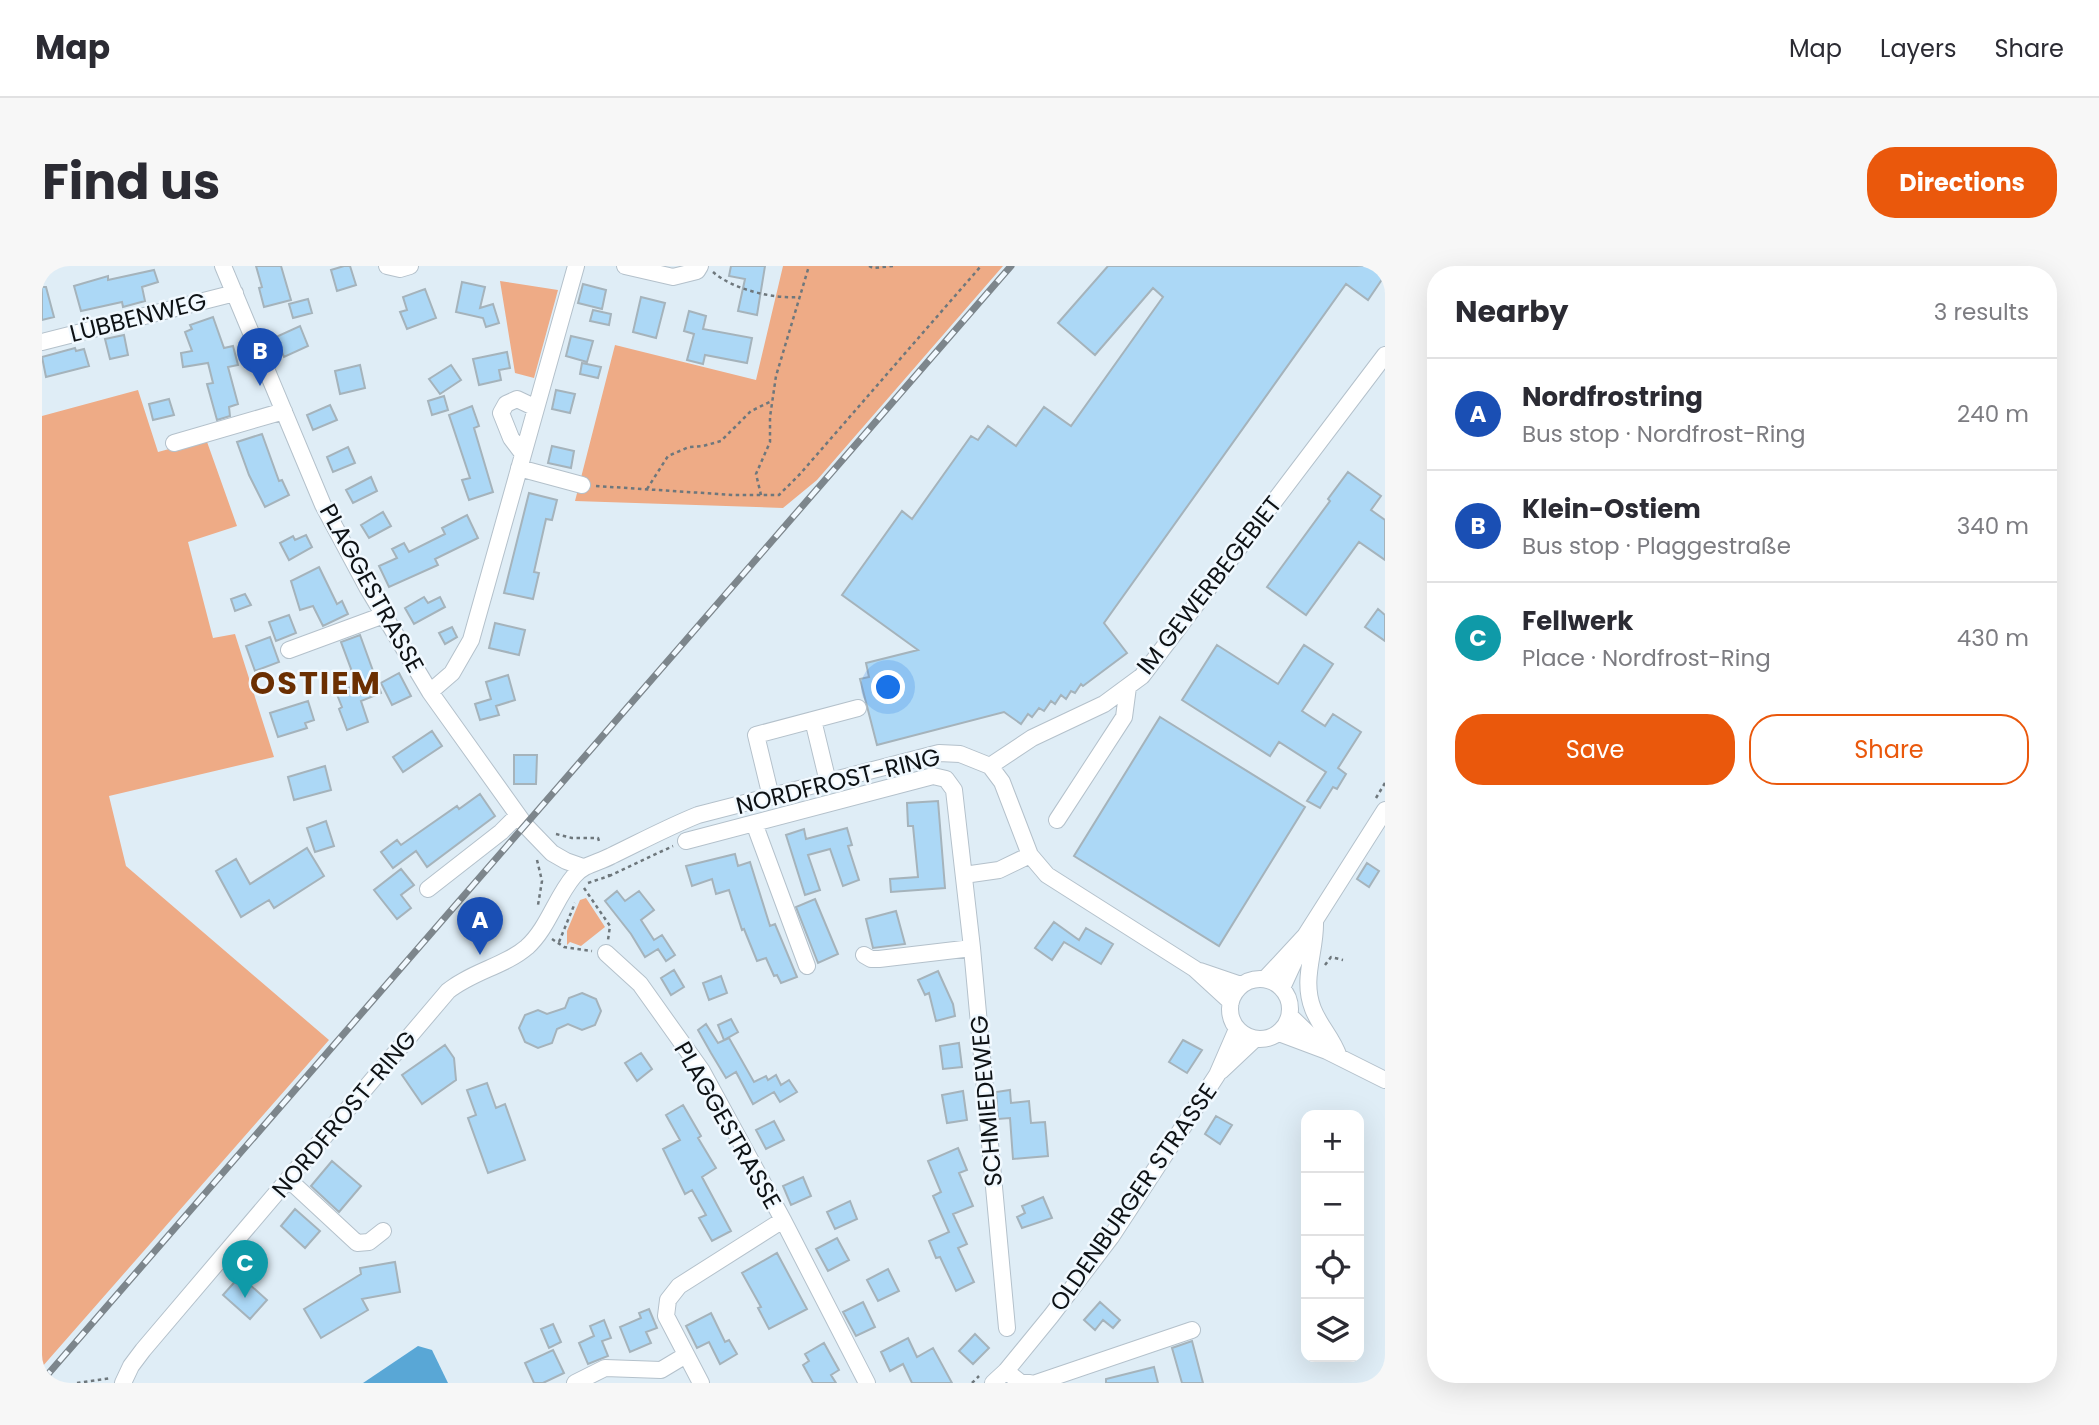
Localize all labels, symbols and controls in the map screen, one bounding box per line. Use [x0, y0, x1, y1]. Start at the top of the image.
text: Map [35, 24, 110, 71]
text: Map [1789, 32, 1842, 65]
text: Layers [1880, 32, 1956, 65]
text: Share [1994, 32, 2064, 65]
button: Directions [1867, 147, 2057, 218]
text: Find us [42, 148, 220, 216]
street label: LÜBBENWEG [66, 284, 210, 350]
text: Nearby [1455, 290, 1569, 333]
text: 3 results [1934, 296, 2029, 328]
pin: B [237, 328, 283, 386]
text: Nordfrostring [1522, 379, 1703, 415]
text: A [1470, 398, 1486, 430]
text: 240 m [1957, 398, 2029, 430]
text: Bus stop · Nordfrost-Ring [1522, 418, 1806, 450]
street label: IM GEWERBEGEBIET [1129, 489, 1289, 681]
text: Klein-Ostiem [1522, 491, 1701, 527]
street label: PLAGGESTRASSE [312, 498, 432, 678]
text: B [1470, 510, 1486, 542]
text: 340 m [1957, 510, 2029, 542]
text: Bus stop · Plaggestraße [1522, 530, 1791, 562]
text: Fellwerk [1522, 603, 1633, 639]
text: C [1469, 622, 1487, 654]
text: 430 m [1957, 622, 2029, 654]
text: Place · Nordfrost-Ring [1522, 642, 1771, 674]
district label: OSTIEM [250, 660, 382, 705]
your location [871, 670, 905, 704]
button: Save [1455, 714, 1735, 785]
button: Share [1749, 714, 2029, 785]
street label: NORDFROST-RING [733, 740, 943, 822]
pin: A [457, 897, 503, 955]
street label: SCHMIEDEWEG [962, 1014, 1010, 1188]
street label: NORDFROST-RING [264, 1023, 424, 1205]
street label: PLAGGESTRASSE [667, 1035, 789, 1215]
street label: OLDENBURGER STRASSE [1042, 1076, 1224, 1318]
map controls [1301, 1110, 1364, 1362]
button: + [1301, 1110, 1364, 1173]
button: − [1301, 1173, 1364, 1236]
button: locate [1301, 1236, 1364, 1299]
pin: C [222, 1240, 268, 1298]
button: layers [1301, 1299, 1364, 1362]

